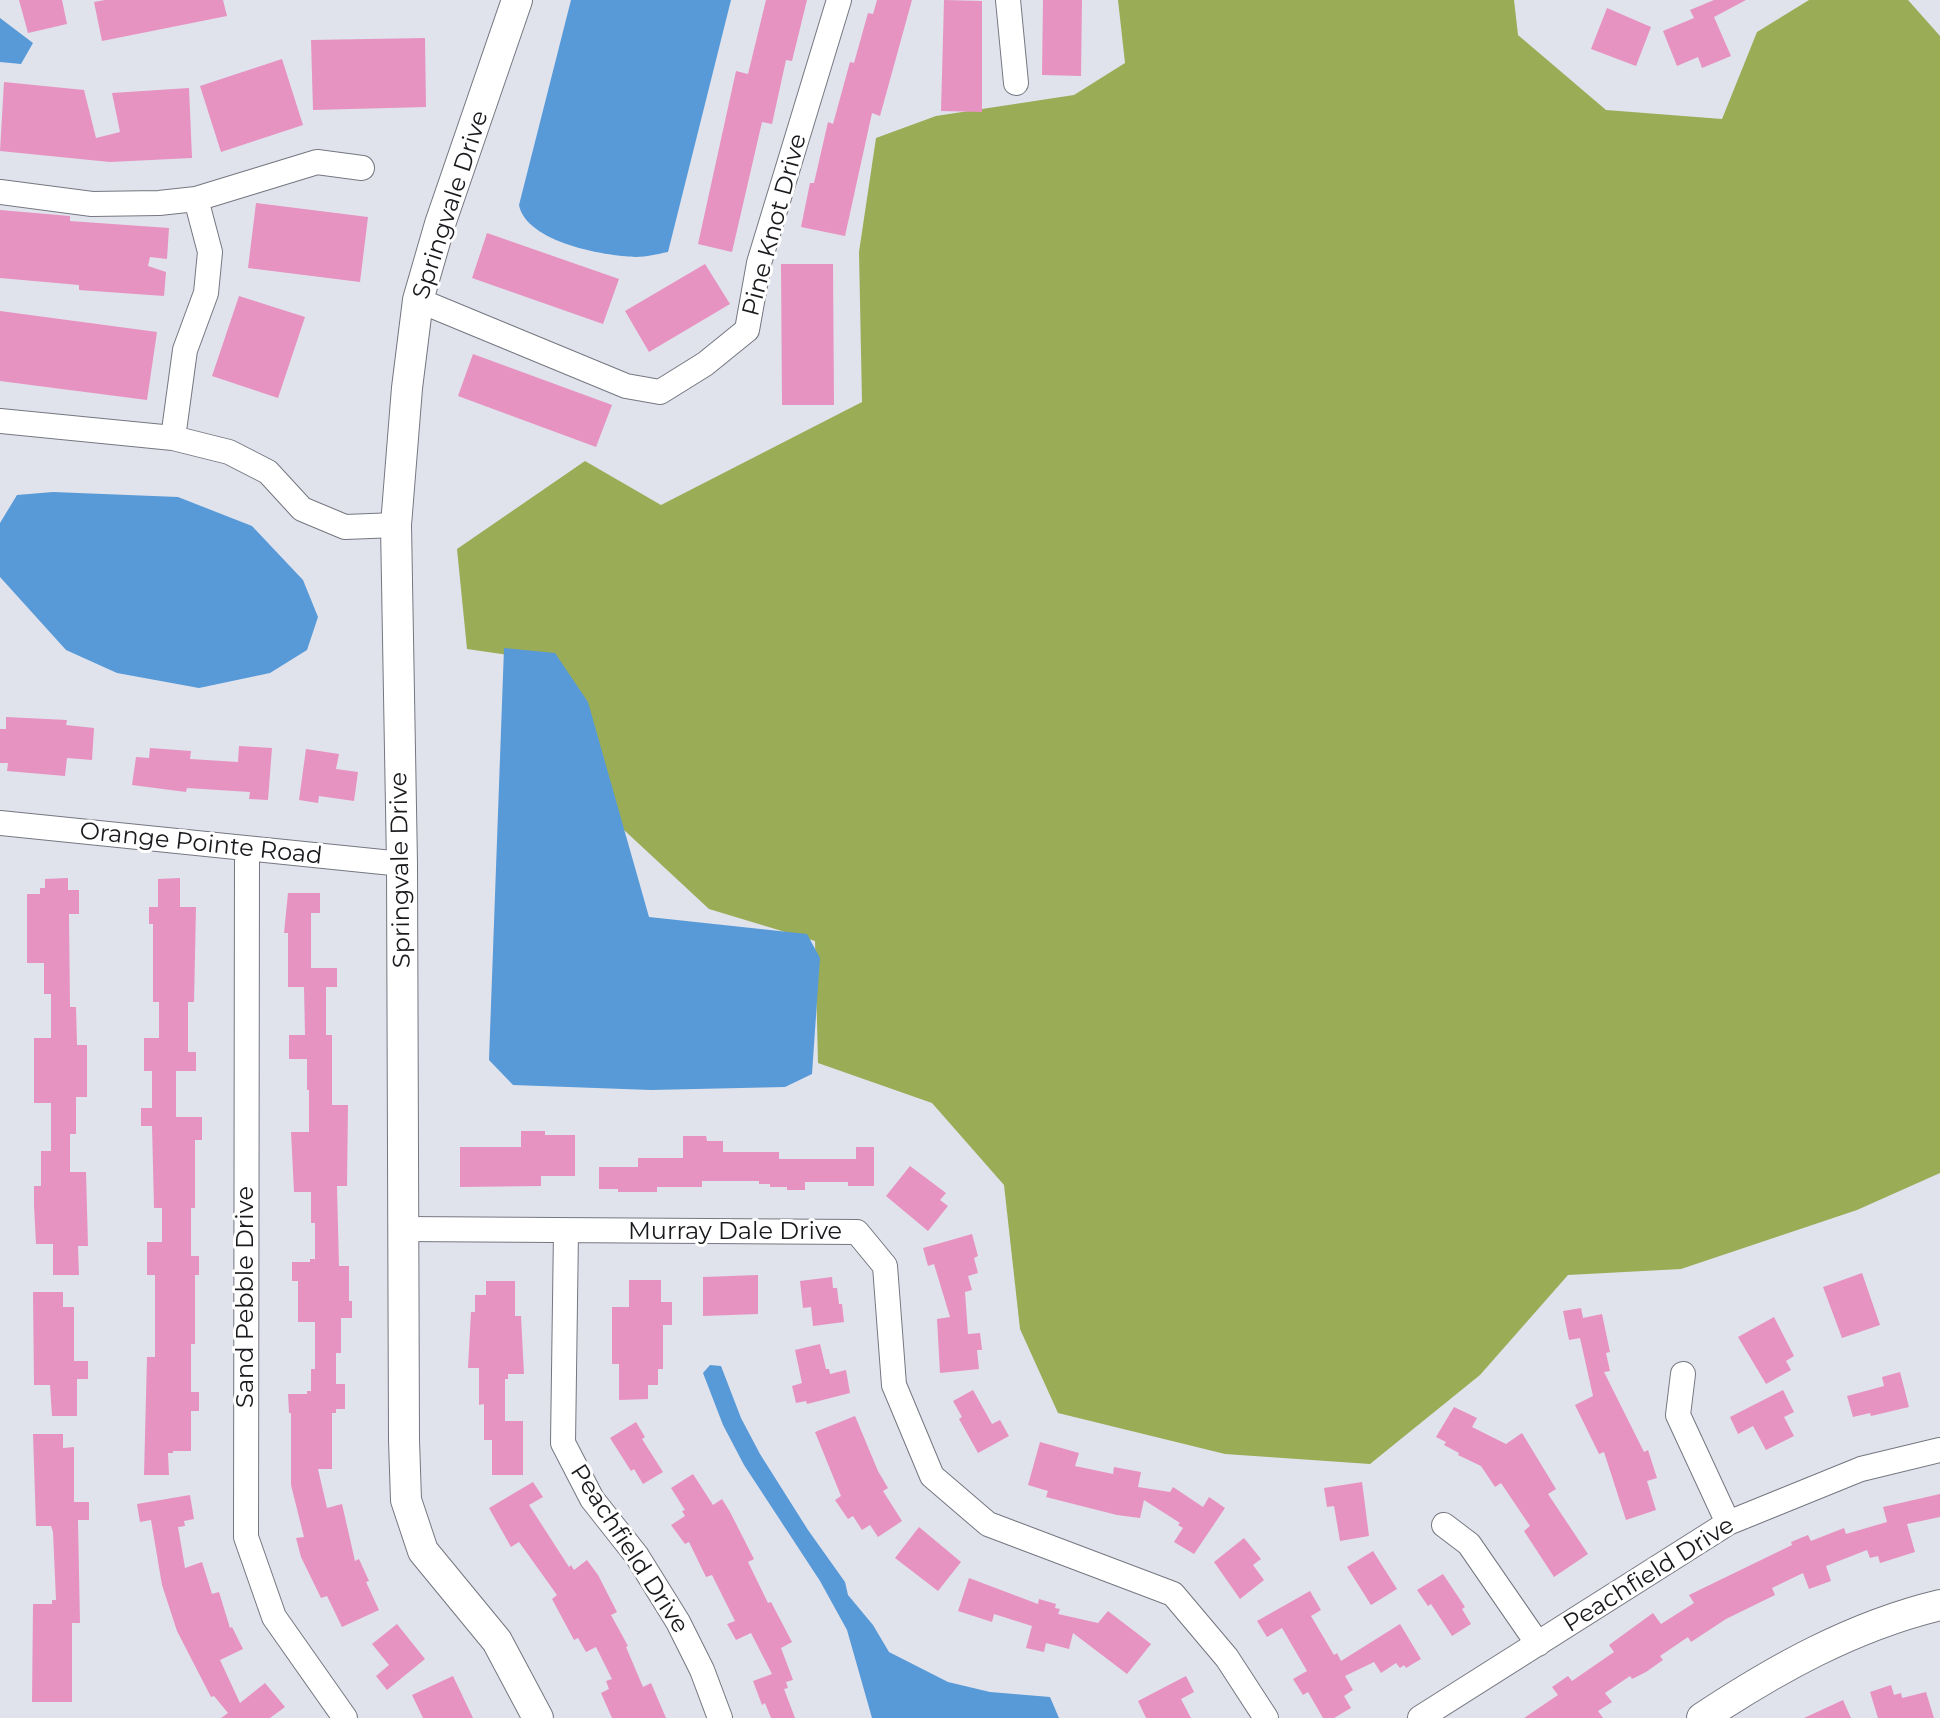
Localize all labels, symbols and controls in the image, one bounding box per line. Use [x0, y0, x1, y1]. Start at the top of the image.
street label: Springvale Drive [407, 107, 495, 303]
street label: Pine Knot Drive [737, 131, 813, 319]
street label: Springvale Drive [385, 772, 417, 968]
street label: Orange Pointe Road [78, 817, 324, 871]
street label: Sand Pebble Drive [232, 1186, 260, 1408]
street label: Murray Dale Drive [628, 1218, 842, 1246]
street label: Peachfield Drive [564, 1459, 694, 1639]
street label: Peachfield Drive [1558, 1511, 1740, 1639]

